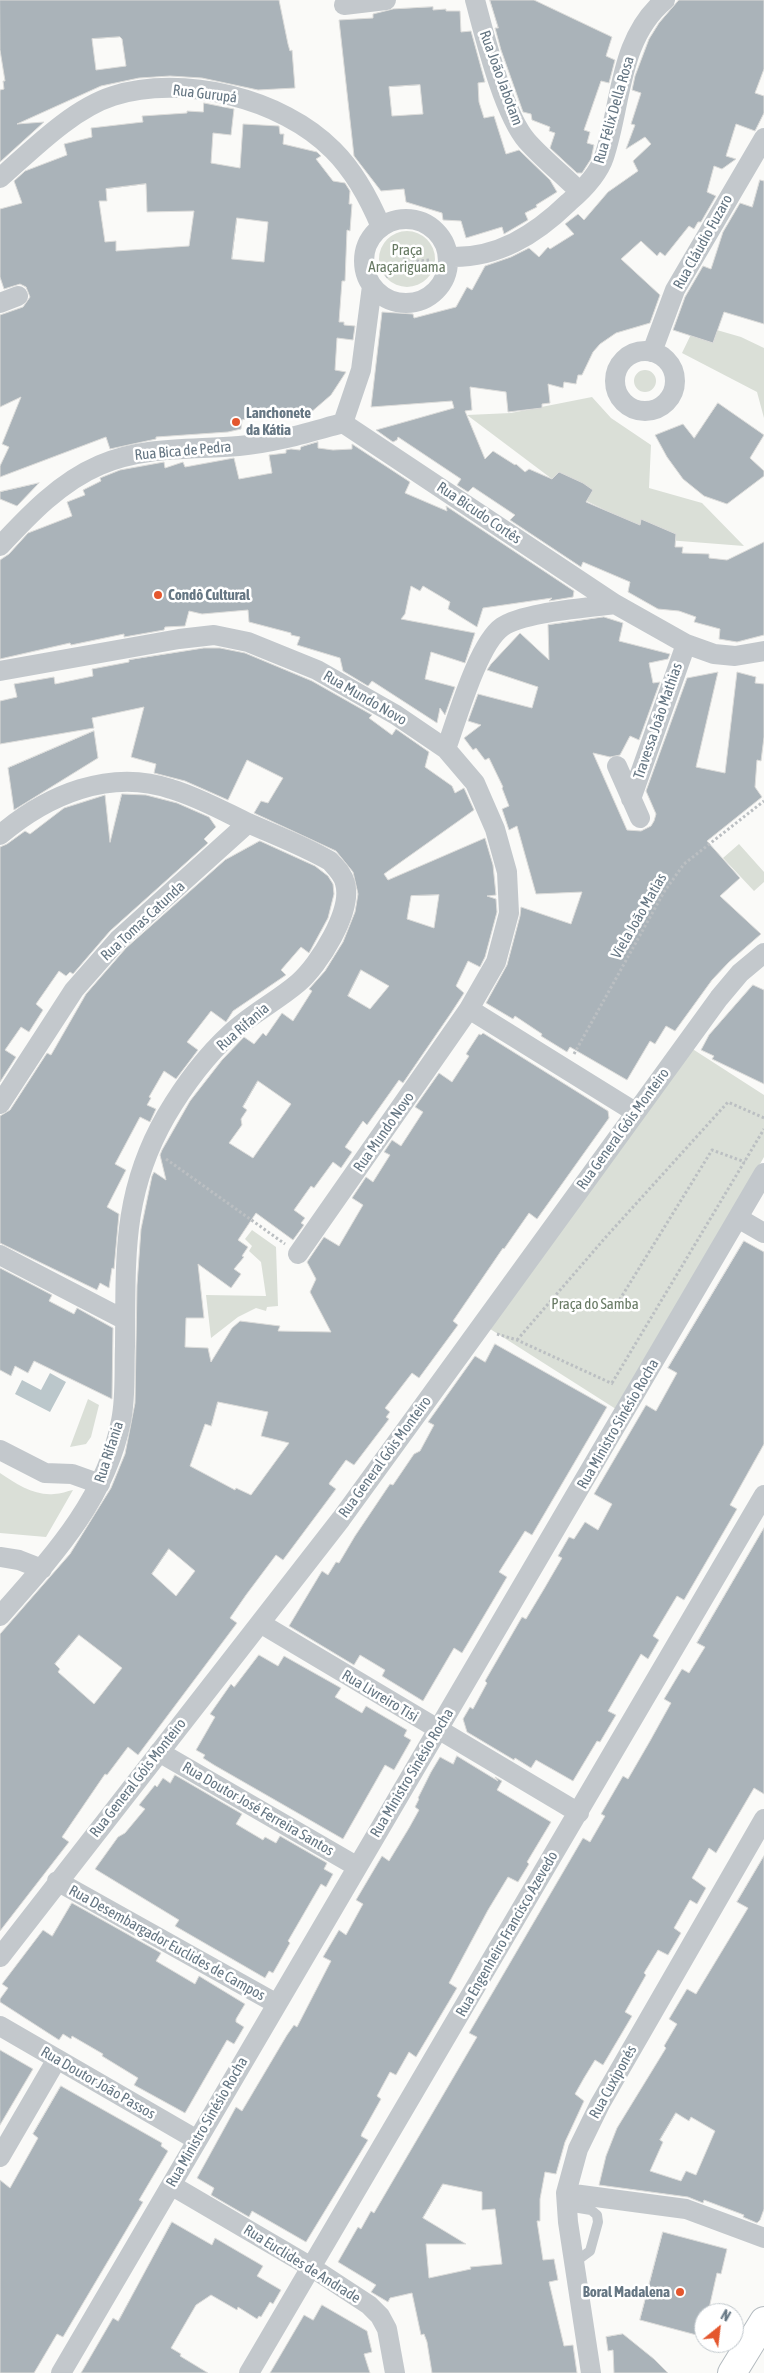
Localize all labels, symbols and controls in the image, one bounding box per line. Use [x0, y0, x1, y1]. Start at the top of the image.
street label: Rua João Jabotam [475, 28, 527, 128]
street label: Rua Félix Della Rosa [590, 54, 638, 166]
street label: Rua Gurupá [172, 81, 238, 107]
street label: Rua Cláudio Fuzaro [670, 192, 736, 292]
park label: Praça Araçariguama [368, 241, 446, 276]
place label: Lanchonete da Kátia [246, 404, 311, 439]
marker: Lanchonete da Kátia [230, 416, 242, 428]
street label: Rua Bica de Pedra [134, 438, 232, 464]
street label: Rua Bicudo Cortês [433, 478, 525, 548]
place label: Condô Cultural [168, 586, 250, 604]
marker: Condô Cultural [152, 589, 164, 601]
street label: Travessa João Mathias [630, 661, 686, 781]
street label: Rua Mundo Novo [320, 667, 410, 729]
street label: Viela João Matias [607, 870, 671, 962]
street label: Rua Tomas Catunda [97, 877, 189, 965]
street label: Rua Rifania [213, 999, 273, 1055]
street label: Rua General Góis Monteiro [573, 1065, 673, 1193]
street label: Rua Mundo Novo [350, 1089, 418, 1175]
park label: Praça do Samba [551, 1295, 639, 1313]
street label: Rua Ministro Sinésio Rocha [573, 1356, 663, 1492]
street label: Rua General Góis Monteiro [335, 1393, 435, 1521]
street label: Rua Rifania [91, 1419, 127, 1485]
street label: Rua Livreiro Tisi [339, 1666, 421, 1726]
street label: Rua Ministro Sinésio Rocha [366, 1705, 458, 1841]
street label: Rua General Góis Monteiro [86, 1715, 190, 1841]
street label: Rua Doutor José Ferreira Santos [179, 1758, 337, 1860]
street label: Rua Engenheiro Francisco Azevedo [452, 1848, 562, 2020]
street label: Rua Desembargador Euclides de Campos [66, 1881, 268, 2005]
street label: Rua Cuxiponés [586, 2042, 640, 2122]
street label: Rua Doutor João Passos [38, 2043, 158, 2123]
street label: Rua Ministro Sinésio Rocha [162, 2054, 252, 2190]
street label: Rua Euclides de Andrade [240, 2221, 364, 2307]
place label: Boral Madalena [583, 2283, 670, 2301]
marker: Boral Madalena [674, 2286, 686, 2298]
north arrow [694, 2303, 744, 2353]
text: N [718, 2307, 733, 2325]

